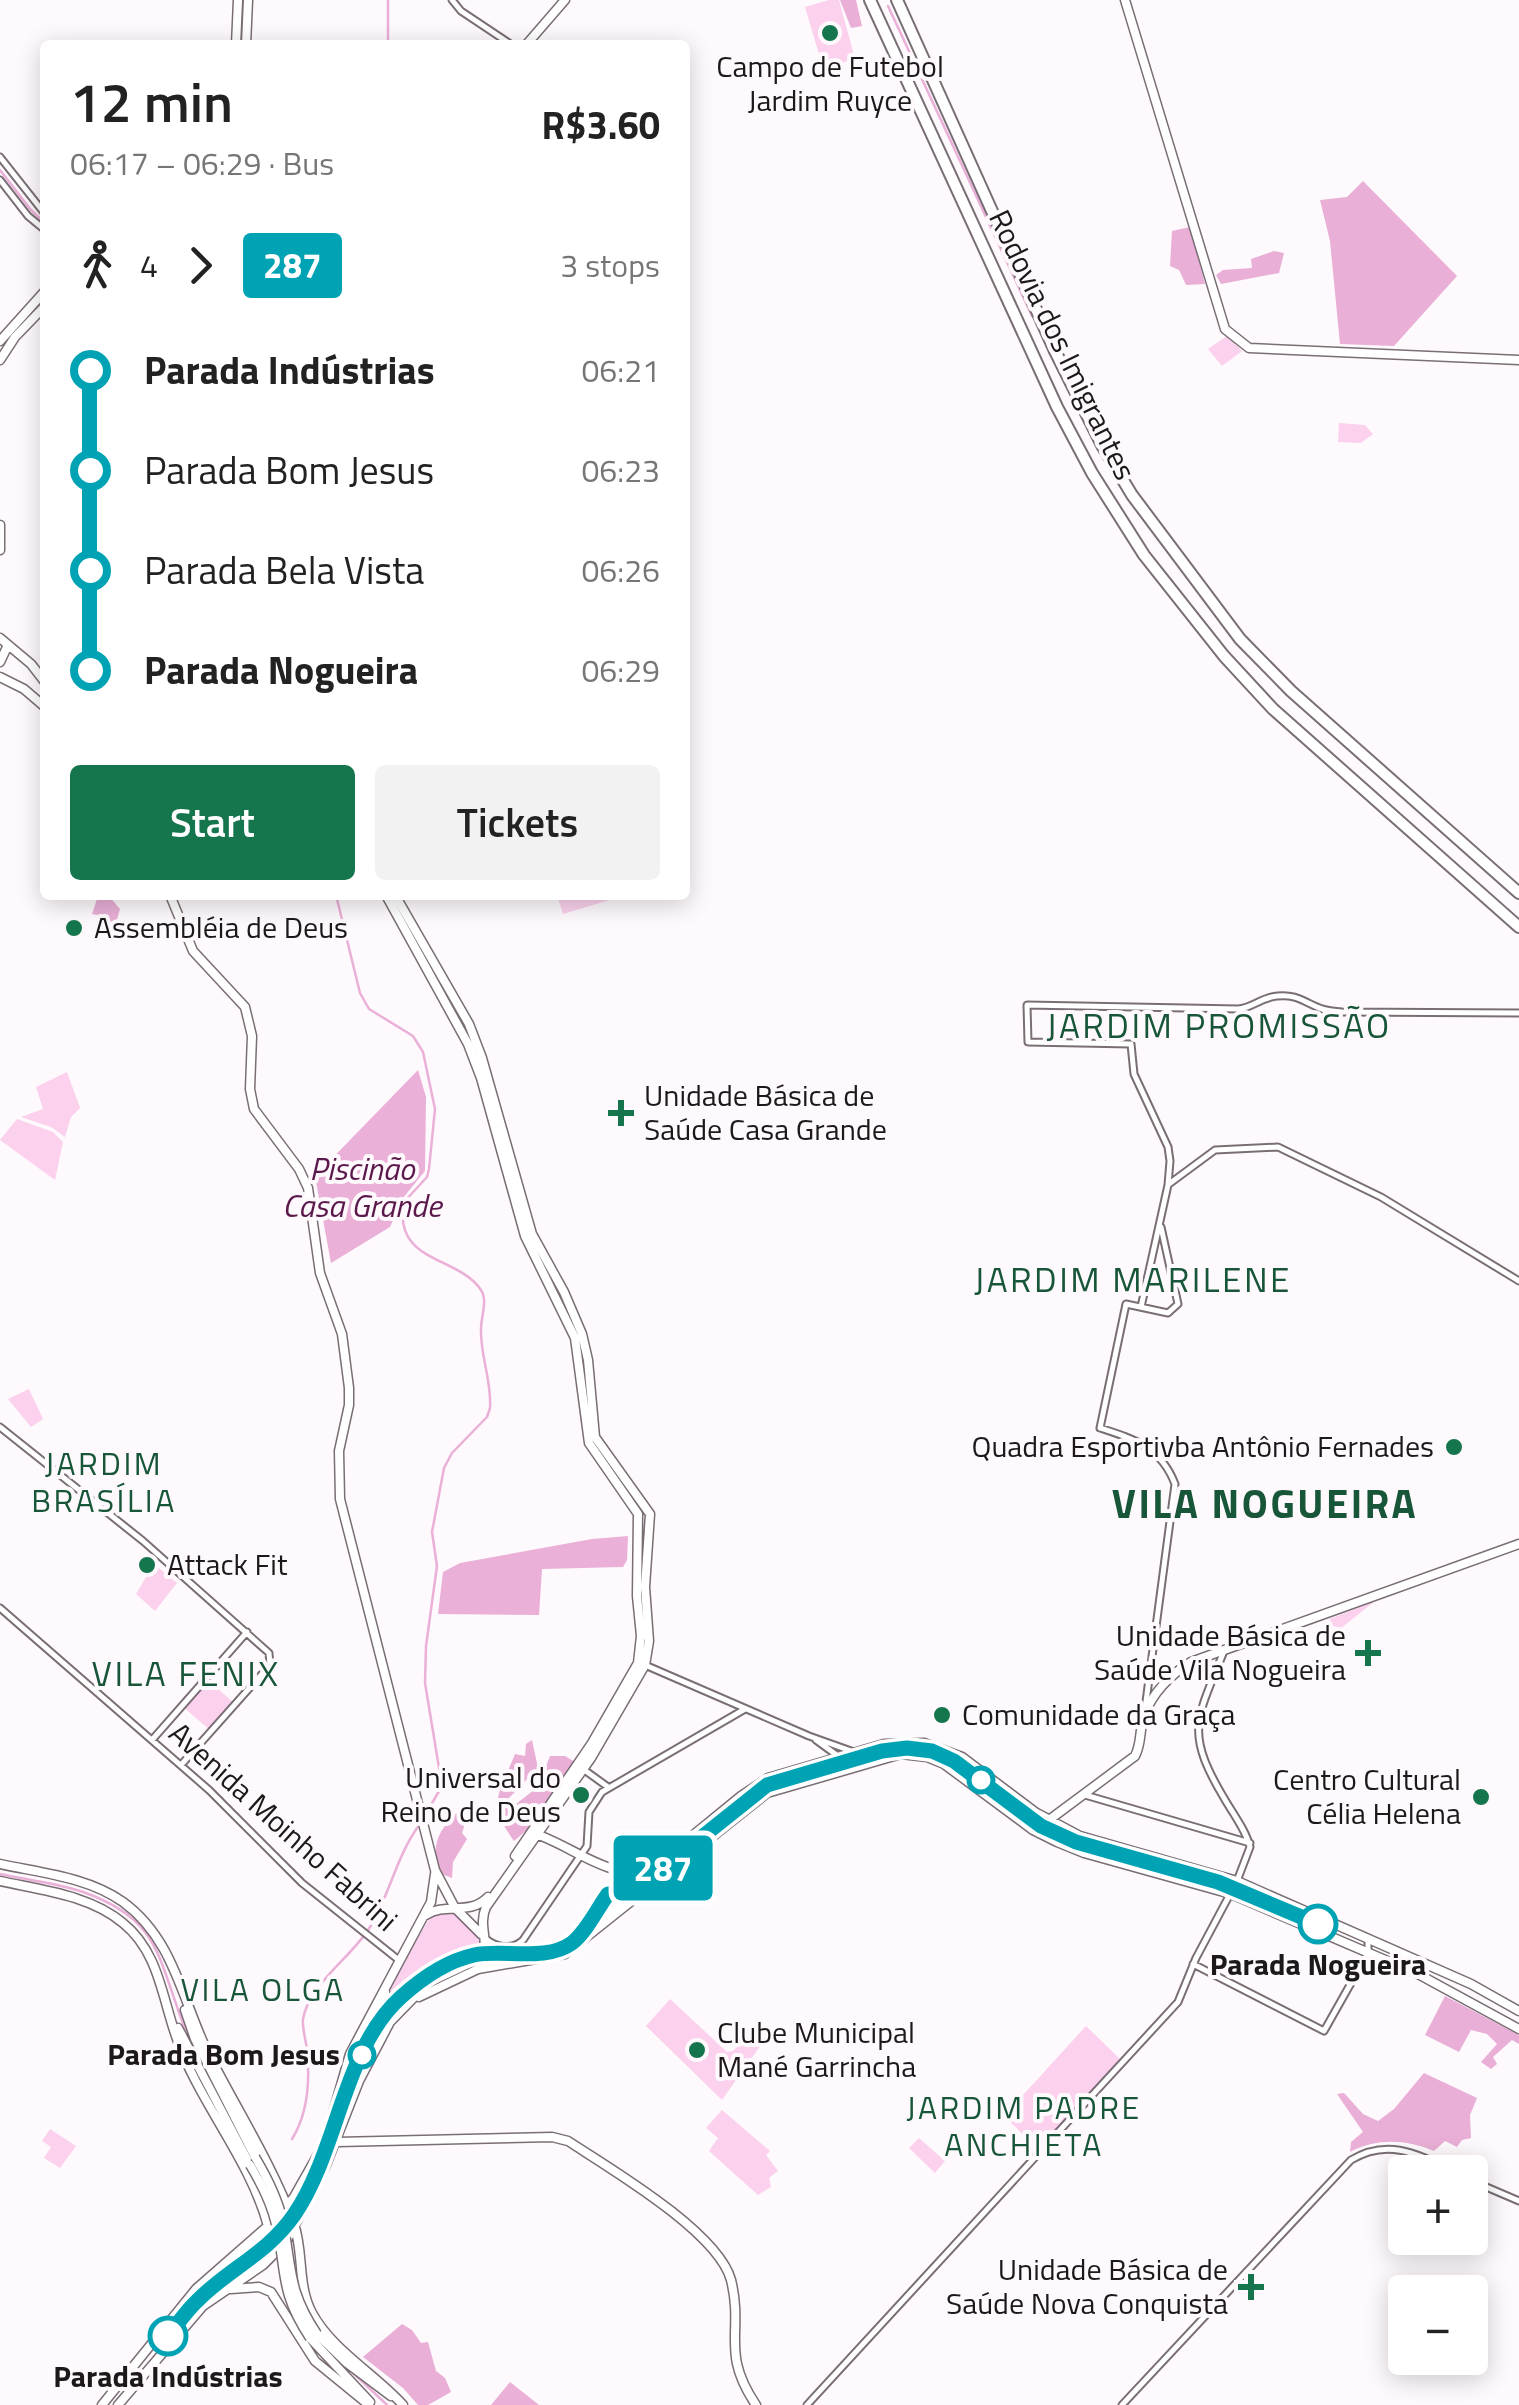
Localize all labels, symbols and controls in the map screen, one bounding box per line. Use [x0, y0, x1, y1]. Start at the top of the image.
marker: Campo de Futebol Jardim Ruyce [819, 22, 841, 44]
place label: Campo de Futebol Jardim Ruyce [716, 43, 944, 123]
text: 12 min [70, 60, 233, 143]
text: R$3.60 [542, 96, 660, 154]
text: 06:17 – 06:29 · Bus [70, 139, 334, 187]
street label: Rodovia dos Imigrantes [977, 202, 1148, 488]
icon: walk [70, 238, 125, 293]
icon: forward [173, 238, 228, 293]
text: 287 [263, 238, 322, 292]
text: 4 [140, 241, 158, 289]
text: 3 stops [560, 241, 660, 289]
text: Parada Indústrias [144, 341, 435, 399]
text: 06:21 [581, 346, 660, 394]
text: Parada Bom Jesus [144, 441, 434, 499]
text: 06:23 [581, 446, 660, 494]
text: Parada Bela Vista [144, 541, 424, 599]
text: 06:26 [581, 546, 660, 594]
text: Parada Nogueira [144, 641, 418, 699]
text: 06:29 [581, 646, 660, 694]
button: Start [70, 765, 355, 880]
button: Tickets [375, 765, 660, 880]
place label: Assembléia de Deus [94, 904, 348, 950]
marker: Assembléia de Deus [63, 917, 85, 939]
district label: JARDIM PROMISSÃO [1046, 998, 1392, 1052]
place label: Unidade Básica de Saúde Casa Grande [644, 1072, 887, 1152]
marker: Unidade Básica de Saúde Casa Grande [608, 1100, 634, 1126]
water label: Piscinão Casa Grande [282, 1144, 444, 1229]
district label: JARDIM MARILENE [974, 1252, 1292, 1306]
place label: Quadra Esportivba Antônio Fernades [972, 1423, 1434, 1469]
marker: Quadra Esportivba Antônio Fernades [1443, 1436, 1465, 1458]
district label: JARDIM BRASÍLIA [31, 1439, 177, 1524]
district label: VILA NOGUEIRA [1112, 1473, 1418, 1534]
place label: Attack Fit [167, 1541, 288, 1587]
marker: Attack Fit [136, 1554, 158, 1576]
place label: Unidade Básica de Saúde Vila Nogueira [1094, 1612, 1346, 1692]
marker: Unidade Básica de Saúde Vila Nogueira [1355, 1640, 1381, 1666]
district label: VILA FENIX [92, 1646, 280, 1700]
place label: Comunidade da Graça [962, 1691, 1236, 1737]
marker: Comunidade da Graça [931, 1704, 953, 1726]
street label: Avenida Moinho Fabrini [159, 1711, 408, 1942]
place label: Universal do Reino de Deus [381, 1754, 561, 1834]
place label: Centro Cultural Célia Helena [1273, 1756, 1461, 1836]
unlabelled marker [968, 1767, 994, 1793]
marker: Universal do Reino de Deus [570, 1784, 592, 1806]
marker: Centro Cultural Célia Helena [1470, 1786, 1492, 1808]
line badge: 287 [606, 1836, 720, 1900]
text: 287 [634, 1841, 692, 1895]
marker: Parada Nogueira [1299, 1905, 1337, 1943]
place label: Parada Nogueira [1210, 1941, 1426, 1987]
district label: VILA OLGA [180, 1965, 346, 2013]
place label: Clube Municipal Mané Garrincha [717, 2009, 916, 2089]
place label: Parada Bom Jesus [107, 2031, 340, 2077]
marker: Clube Municipal Mané Garrincha [686, 2039, 708, 2061]
marker: Parada Bom Jesus [349, 2042, 375, 2068]
district label: JARDIM PADRE ANCHIETA [906, 2083, 1142, 2168]
map controls [1388, 2155, 1488, 2375]
button: + [1388, 2155, 1488, 2255]
place label: Unidade Básica de Saúde Nova Conquista [946, 2246, 1228, 2326]
marker: Unidade Básica de Saúde Nova Conquista [1238, 2274, 1264, 2300]
button: − [1388, 2275, 1488, 2375]
marker: Parada Indústrias [149, 2317, 187, 2355]
place label: Parada Indústrias [53, 2353, 283, 2399]

